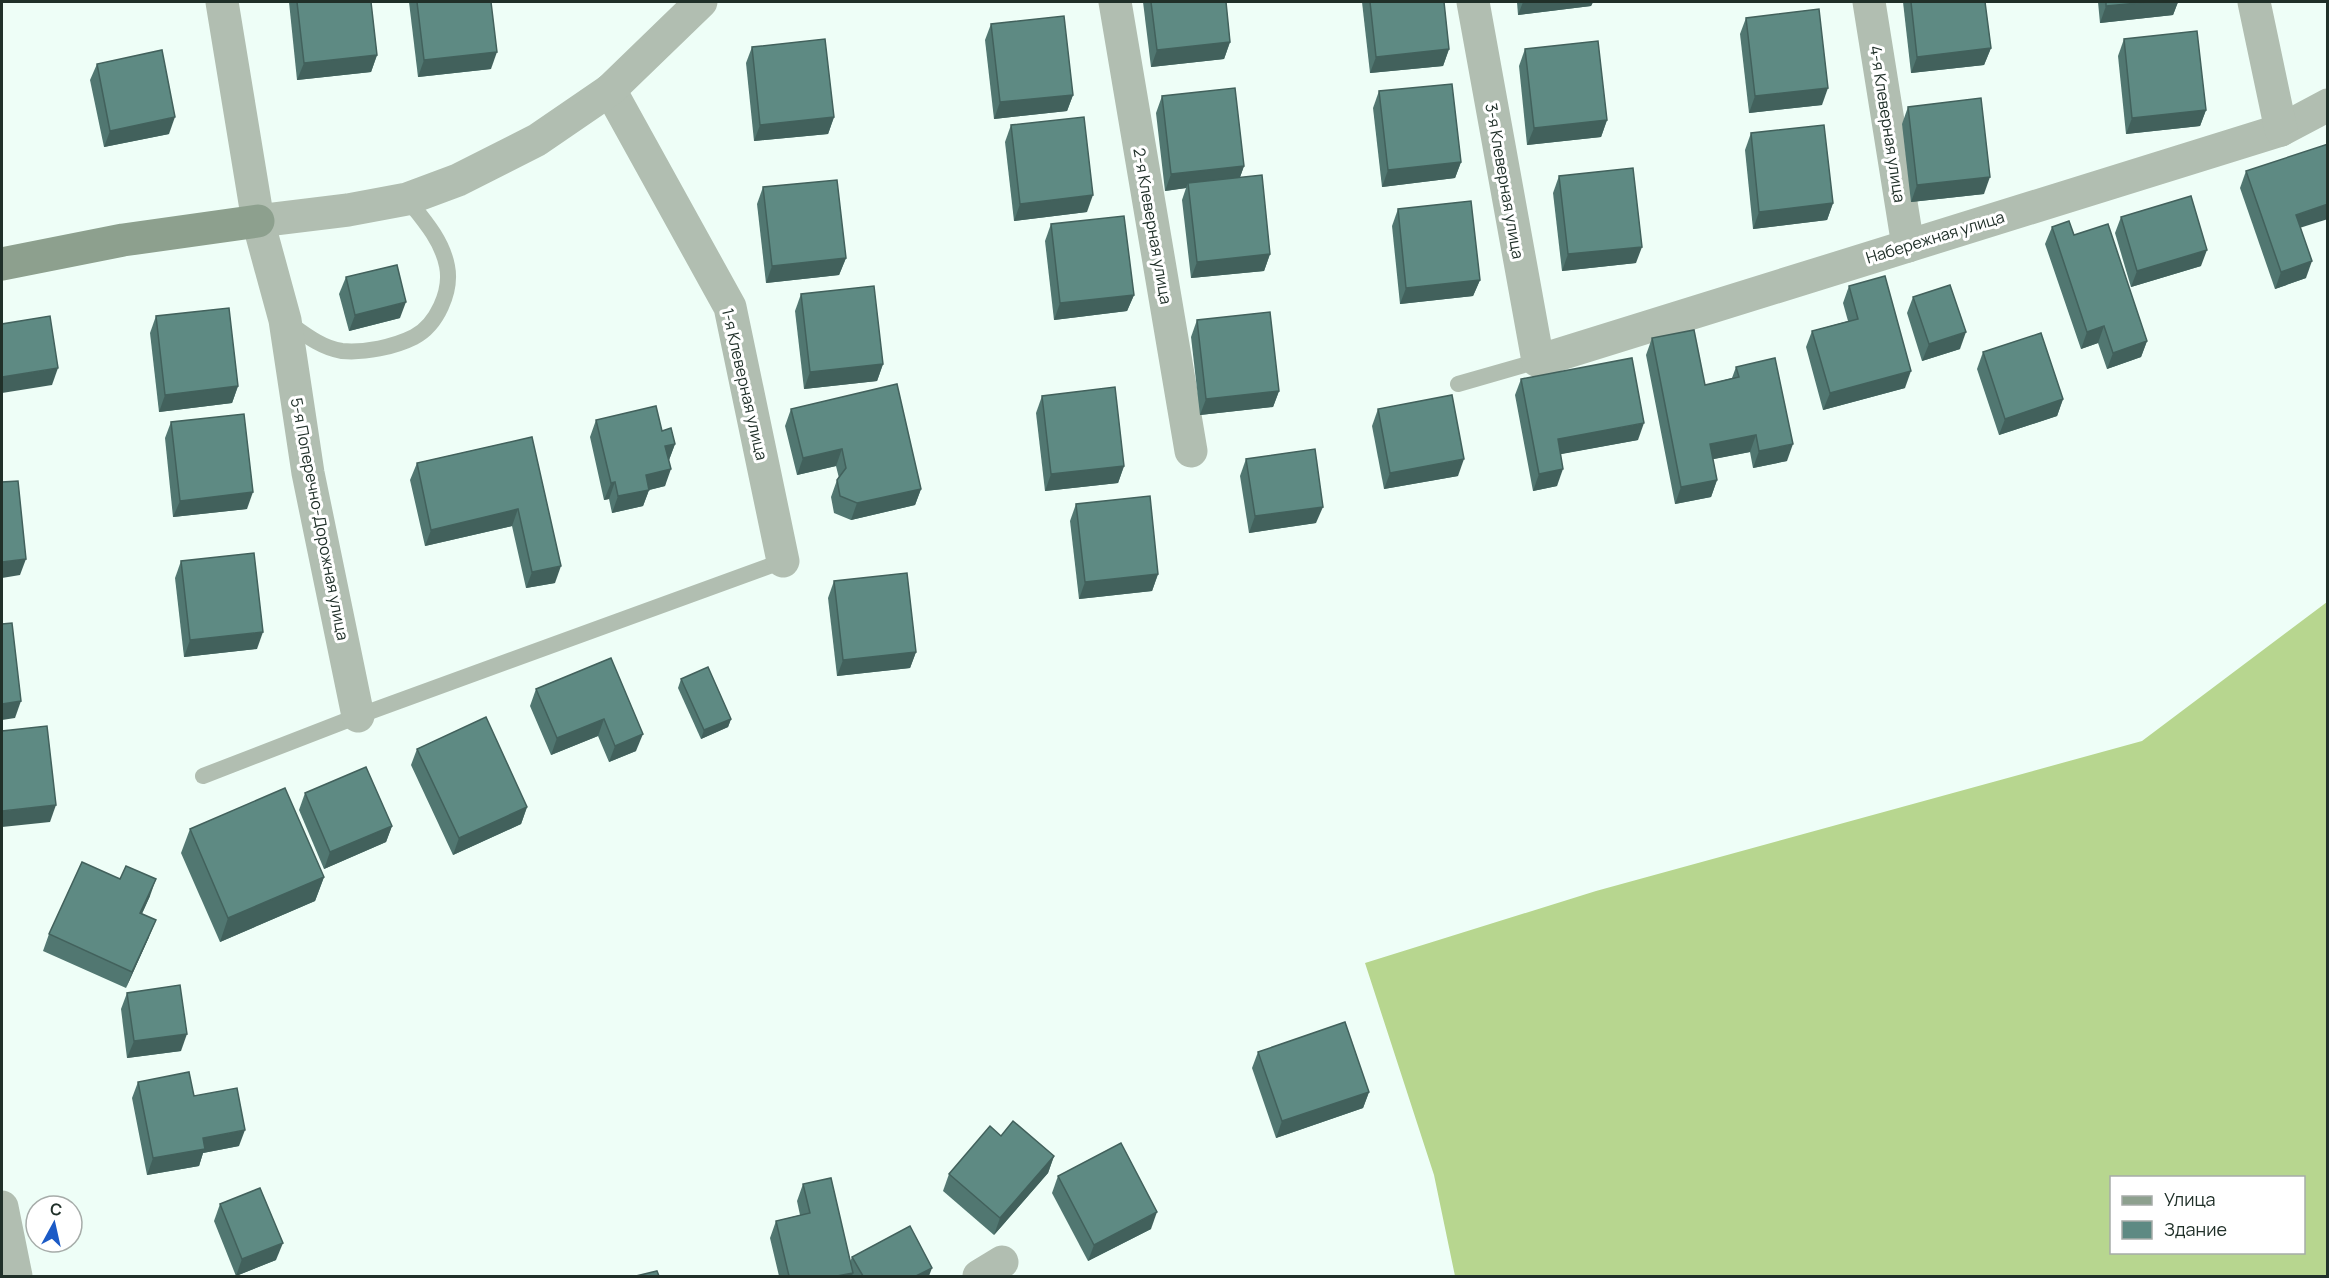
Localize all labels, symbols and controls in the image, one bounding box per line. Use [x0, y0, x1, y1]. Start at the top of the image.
street label: 4-я Клеверная улица [1865, 44, 1911, 204]
street label: 3-я Клеверная улица [1480, 101, 1530, 261]
street label: 2-я Клеверная улица [1128, 146, 1178, 306]
street label: Набережная улица [1863, 205, 2007, 269]
street label: 1-я Клеверная улица [717, 306, 773, 462]
street label: 5-я Поперечно-Дорожная улица [286, 396, 354, 642]
legend [2110, 1176, 2305, 1254]
text: Улица [2164, 1187, 2216, 1211]
north arrow [24, 1194, 84, 1254]
text: С [49, 1197, 64, 1221]
text: Здание [2164, 1217, 2227, 1241]

